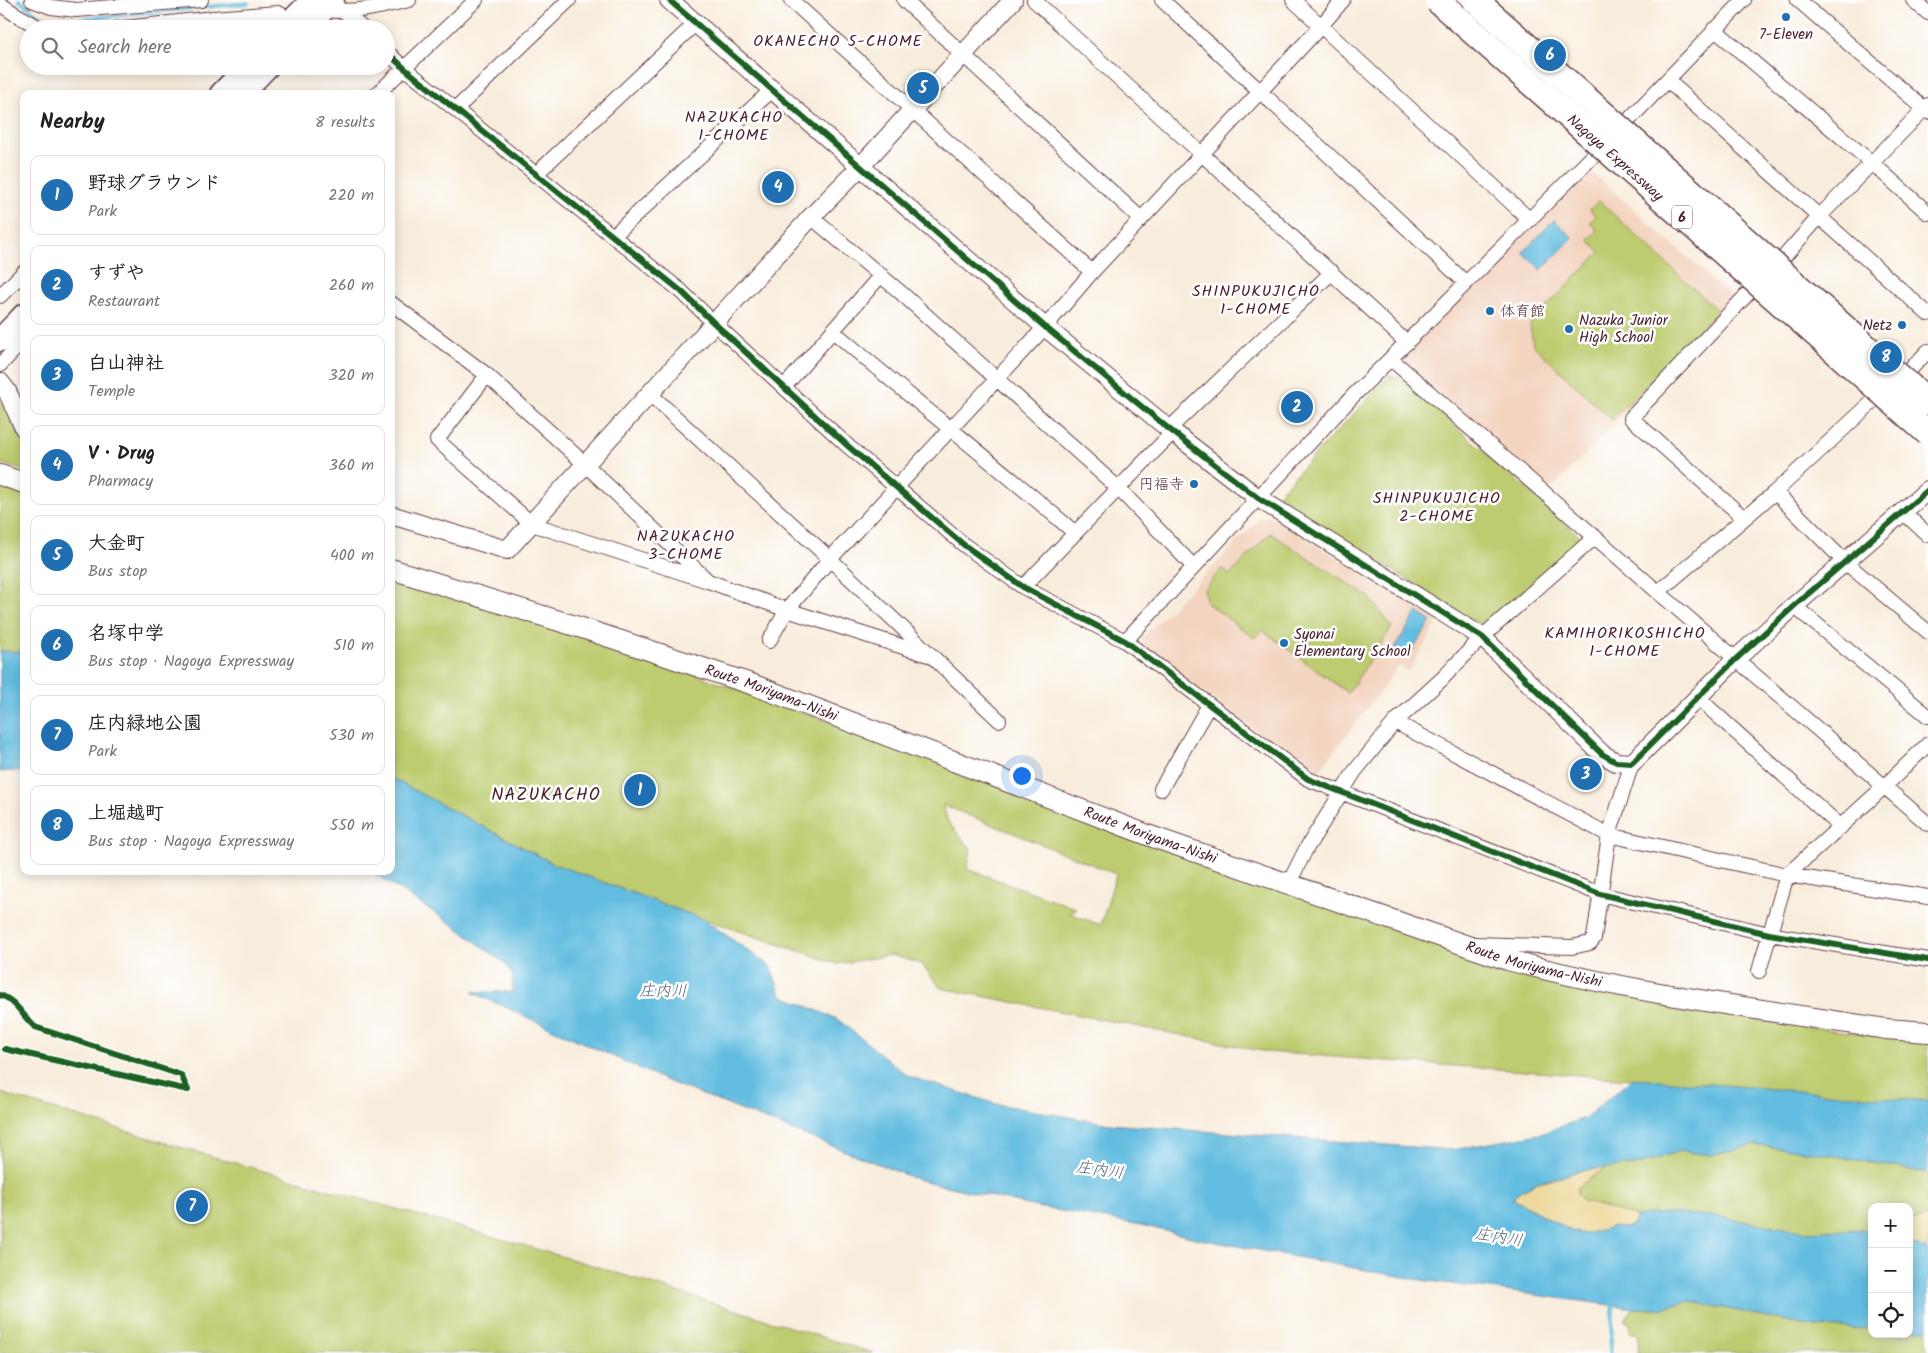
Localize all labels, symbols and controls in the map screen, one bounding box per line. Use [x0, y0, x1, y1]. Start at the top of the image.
marker: 7-Eleven [1780, 11, 1792, 23]
search box [20, 20, 395, 75]
place label: 7-Eleven [1759, 23, 1813, 47]
district label: OKANECHO 5-CHOME [753, 29, 923, 54]
text: Search here [78, 33, 172, 63]
icon: search [38, 34, 66, 62]
pin: 6 [1534, 36, 1566, 74]
pin: 5 [907, 69, 939, 107]
district label: NAZUKACHO 1-CHOME [685, 105, 783, 148]
text: Nearby [40, 106, 105, 139]
street label: Nagoya Expressway [1561, 109, 1669, 208]
text: 8 results [315, 110, 375, 135]
pin: 4 [762, 168, 794, 206]
text: 野球グラウンド [88, 169, 221, 199]
text: 1 [55, 183, 59, 208]
text: 220 m [328, 183, 374, 208]
text: Park [88, 199, 117, 224]
road number: 6 [1672, 206, 1692, 228]
text: すずや [88, 259, 145, 289]
text: 2 [52, 273, 62, 298]
text: 260 m [329, 273, 374, 298]
district label: SHINPUKUJICHO 1-CHOME [1192, 279, 1320, 322]
text: Restaurant [88, 289, 160, 314]
place label: 体育館 [1500, 300, 1545, 324]
marker: 体育館 [1484, 305, 1496, 317]
place label: Nazuka Junior High School [1579, 309, 1669, 350]
place label: Netz [1863, 314, 1892, 338]
marker: Netz [1896, 319, 1908, 331]
marker: Nazuka Junior High School [1563, 323, 1575, 335]
pin: 8 [1870, 338, 1902, 376]
text: 白山神社 [88, 349, 164, 379]
text: 3 [53, 363, 61, 388]
text: 320 m [328, 363, 374, 388]
text: Temple [88, 379, 135, 404]
pin: 2 [1281, 388, 1313, 426]
text: V・Drug [88, 439, 155, 469]
text: 4 [53, 453, 61, 478]
text: 360 m [329, 453, 374, 478]
text: Pharmacy [88, 469, 153, 494]
place label: 円福寺 [1139, 473, 1184, 497]
marker: 円福寺 [1188, 478, 1200, 490]
district label: SHINPUKUJICHO 2-CHOME [1373, 486, 1501, 529]
district label: NAZUKACHO 3-CHOME [637, 524, 735, 567]
text: 大金町 [88, 529, 145, 559]
text: 5 [53, 543, 61, 568]
text: 400 m [330, 543, 374, 568]
text: Bus stop [88, 559, 147, 584]
text: 名塚中学 [88, 619, 164, 649]
district label: KAMIHORIKOSHICHO 1-CHOME [1544, 621, 1706, 664]
place label: Syonai Elementary School [1294, 623, 1411, 664]
text: 6 [53, 633, 61, 658]
text: 510 m [333, 633, 374, 658]
marker: Syonai Elementary School [1278, 637, 1290, 649]
text: Bus stop · Nagoya Expressway [88, 649, 294, 674]
street label: Route Moriyama-Nishi [701, 658, 842, 729]
text: 庄内緑地公園 [88, 709, 202, 739]
text: 7 [53, 723, 61, 748]
text: 530 m [329, 723, 374, 748]
text: Park [88, 739, 117, 764]
pin: 3 [1570, 755, 1602, 793]
your location [1009, 763, 1035, 789]
pin: 1 [624, 771, 656, 809]
district label: NAZUKACHO [491, 781, 601, 810]
text: 上堀越町 [88, 799, 164, 829]
street label: Route Moriyama-Nishi [1080, 801, 1221, 872]
text: 8 [52, 813, 62, 838]
text: 550 m [330, 813, 374, 838]
text: Bus stop · Nagoya Expressway [88, 829, 294, 854]
street label: Route Moriyama-Nishi [1462, 935, 1605, 995]
water label: 庄内川 [639, 979, 687, 1004]
water label: 庄内川 [1074, 1155, 1125, 1186]
pin: 7 [176, 1187, 208, 1225]
map controls [1868, 1203, 1913, 1338]
button: + [1868, 1203, 1913, 1248]
water label: 庄内川 [1473, 1221, 1524, 1254]
button: − [1868, 1248, 1913, 1293]
button: locate [1868, 1293, 1913, 1338]

